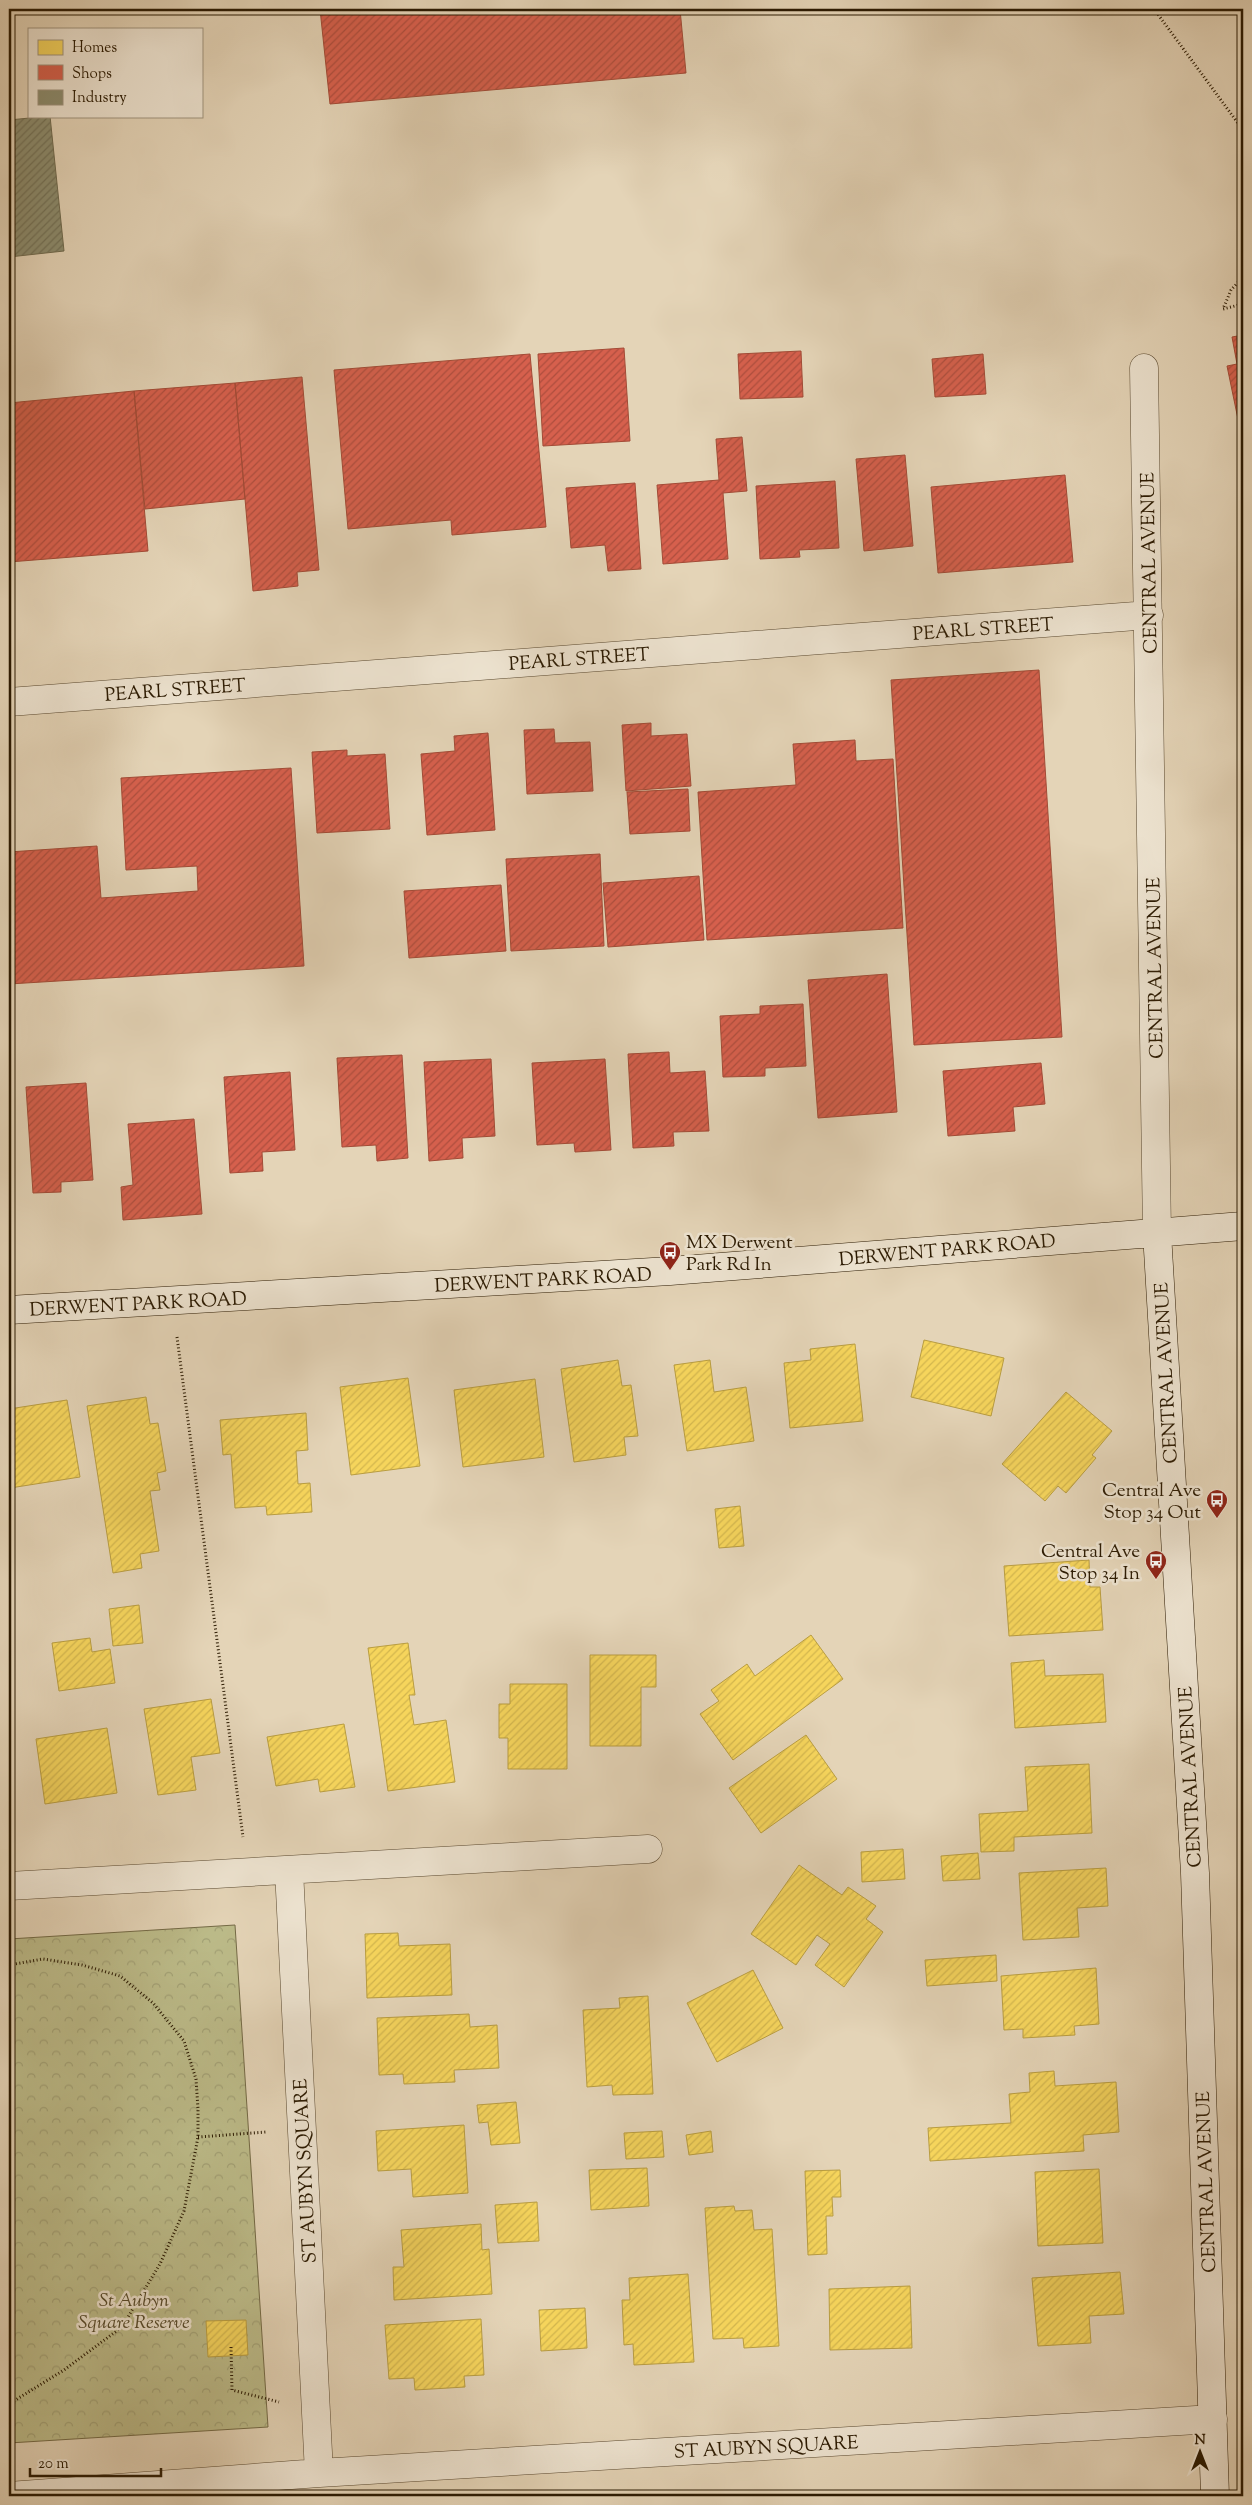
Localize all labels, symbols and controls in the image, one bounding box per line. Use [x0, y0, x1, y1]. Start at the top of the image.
legend [28, 28, 202, 118]
text: Homes [72, 38, 117, 59]
text: Shops [72, 64, 112, 85]
text: Industry [72, 88, 127, 109]
street label: CENTRAL AVENUE [1135, 471, 1166, 654]
street label: PEARL STREET [912, 612, 1055, 649]
street label: PEARL STREET [508, 642, 651, 679]
street label: PEARL STREET [104, 673, 247, 710]
street label: CENTRAL AVENUE [1141, 876, 1172, 1059]
street label: DERWENT PARK ROAD [838, 1229, 1057, 1274]
place label: MX Derwent Park Rd In [686, 1230, 793, 1279]
bus stop icon: MX Derwent Park Rd In [658, 1240, 682, 1271]
street label: DERWENT PARK ROAD [434, 1262, 653, 1301]
street label: CENTRAL AVENUE [1149, 1281, 1186, 1464]
street label: DERWENT PARK ROAD [29, 1286, 248, 1325]
place label: Central Ave Stop 34 Out [1102, 1478, 1201, 1527]
bus stop icon: Central Ave Stop 34 Out [1205, 1488, 1229, 1519]
place label: Central Ave Stop 34 In [1041, 1539, 1140, 1588]
bus stop icon: Central Ave Stop 34 In [1144, 1549, 1168, 1580]
street label: CENTRAL AVENUE [1173, 1685, 1210, 1868]
street label: ST AUBYN SQUARE [288, 2077, 325, 2264]
street label: CENTRAL AVENUE [1191, 2090, 1224, 2273]
park label: St Aubyn Square Reserve [78, 2288, 190, 2337]
north arrow [1174, 2428, 1224, 2478]
street label: ST AUBYN SQUARE [673, 2430, 860, 2467]
text: N [1194, 2431, 1206, 2451]
scale bar [30, 2445, 161, 2477]
text: 20 m [38, 2454, 69, 2475]

